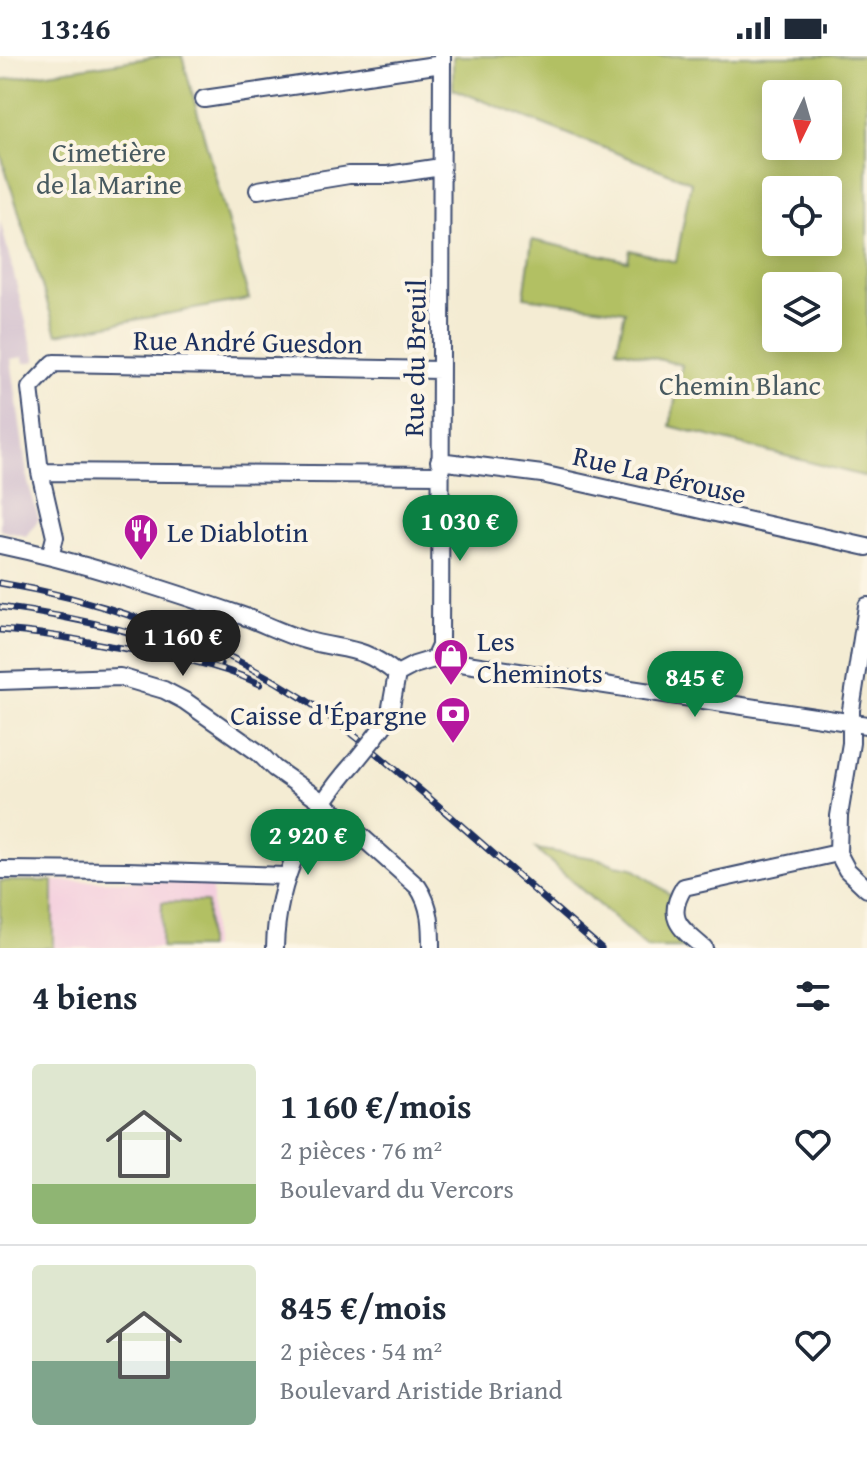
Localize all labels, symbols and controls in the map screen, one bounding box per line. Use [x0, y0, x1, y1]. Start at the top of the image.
text: 13:46 [40, 6, 111, 50]
north arrow [762, 80, 842, 160]
map controls [762, 80, 842, 352]
park label: Cimetière de la Marine [36, 131, 182, 204]
button: locate [762, 176, 842, 256]
button: layers [762, 272, 842, 352]
street label: Rue du Breuil [392, 279, 436, 437]
street label: Rue André Guesdon [133, 318, 364, 364]
park label: Chemin Blanc [659, 364, 821, 405]
street label: Rue La Pérouse [569, 434, 751, 514]
pin: 1 030 € [386, 495, 534, 563]
text: 1 030 € [421, 501, 499, 540]
place label: Le Diablotin [167, 511, 308, 552]
restaurant icon: Le Diablotin [122, 512, 160, 562]
pin: 1 160 € [109, 610, 257, 678]
text: 1 160 € [144, 616, 222, 655]
place label: Les Cheminots [477, 620, 603, 693]
shop icon: Les Cheminots [432, 637, 470, 687]
pin: 845 € [639, 651, 751, 719]
text: 845 € [665, 657, 725, 696]
place label: Caisse d'Épargne [230, 694, 427, 735]
bank icon: Caisse d'Épargne [434, 695, 472, 745]
pin: 2 920 € [234, 809, 382, 877]
text: 2 920 € [269, 815, 347, 854]
text: 4 biens [32, 972, 138, 1021]
icon: filters [791, 974, 835, 1018]
text: 1 160 €/mois [280, 1081, 472, 1130]
icon: home [96, 1096, 192, 1192]
icon: heart [791, 1122, 835, 1166]
text: 2 pièces · 76 m² [280, 1130, 442, 1169]
text: Boulevard du Vercors [280, 1169, 514, 1208]
text: 845 €/mois [280, 1282, 447, 1331]
icon: home [96, 1297, 192, 1393]
icon: heart [791, 1323, 835, 1367]
text: 2 pièces · 54 m² [280, 1331, 442, 1370]
text: Boulevard Aristide Briand [280, 1370, 562, 1409]

